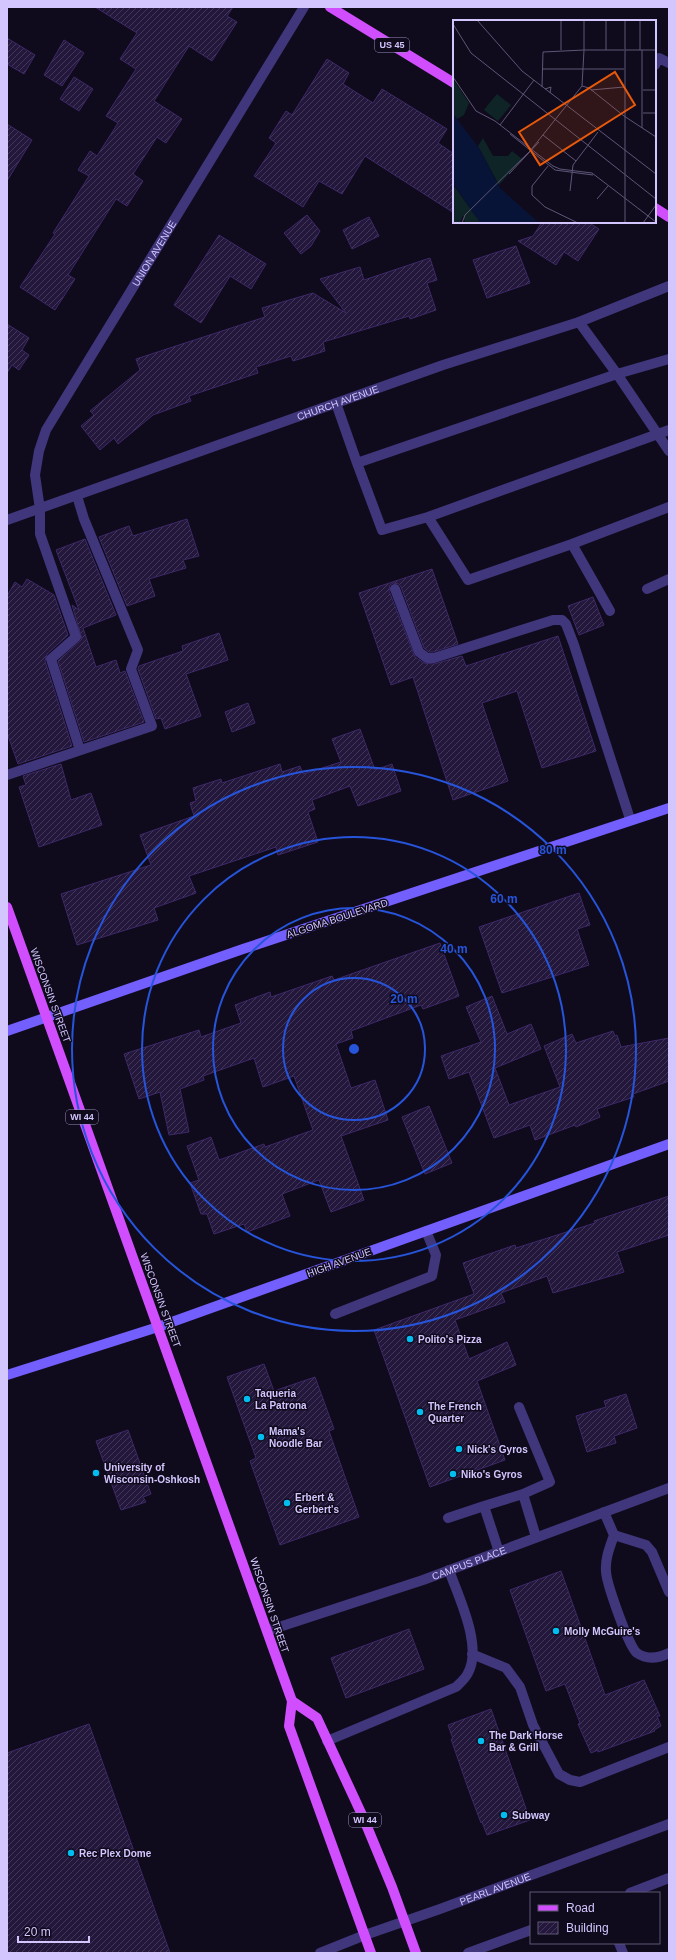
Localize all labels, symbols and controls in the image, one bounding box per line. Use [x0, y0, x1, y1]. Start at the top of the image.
inset map [453, 20, 656, 223]
road number: US 45 [375, 38, 409, 52]
street label: UNION AVENUE [130, 218, 179, 288]
street label: CHURCH AVENUE [296, 383, 381, 422]
text: 80 m [539, 843, 567, 857]
text: 60 m [490, 892, 518, 906]
street label: ALGOMA BOULEVARD [285, 897, 389, 940]
text: 40 m [440, 942, 468, 956]
street label: WISCONSIN STREET [28, 946, 73, 1044]
text: 20 m [390, 992, 418, 1006]
centre of rings [347, 1042, 361, 1056]
road number: WI 44 [66, 1110, 98, 1124]
street label: HIGH AVENUE [306, 1246, 373, 1279]
street label: WISCONSIN STREET [138, 1251, 183, 1349]
marker: Polito's Pizza [405, 1334, 415, 1344]
place label: Polito's Pizza [418, 1334, 482, 1345]
place label: Taqueria La Patrona [255, 1388, 307, 1411]
marker: Taqueria La Patrona [242, 1394, 252, 1404]
place label: The French Quarter [428, 1401, 482, 1424]
marker: The French Quarter [415, 1407, 425, 1417]
place label: Mama's Noodle Bar [269, 1426, 322, 1449]
marker: Mama's Noodle Bar [256, 1432, 266, 1442]
marker: Nick's Gyros [454, 1444, 464, 1454]
place label: Nick's Gyros [467, 1444, 528, 1455]
place label: University of Wisconsin-Oshkosh [104, 1462, 200, 1485]
marker: University of Wisconsin-Oshkosh [91, 1468, 101, 1478]
marker: Niko's Gyros [448, 1469, 458, 1479]
place label: Niko's Gyros [461, 1469, 523, 1480]
place label: Erbert & Gerbert's [295, 1492, 340, 1515]
marker: Erbert & Gerbert's [282, 1498, 292, 1508]
street label: CAMPUS PLACE [430, 1544, 508, 1582]
street label: WISCONSIN STREET [248, 1556, 291, 1654]
marker: Molly McGuire's [551, 1626, 561, 1636]
place label: Molly McGuire's [564, 1626, 641, 1637]
place label: The Dark Horse Bar & Grill [489, 1730, 563, 1753]
marker: The Dark Horse Bar & Grill [476, 1736, 486, 1746]
marker: Subway [499, 1810, 509, 1820]
place label: Subway [512, 1810, 550, 1821]
road number: WI 44 [349, 1813, 381, 1827]
marker: Rec Plex Dome [66, 1848, 76, 1858]
place label: Rec Plex Dome [79, 1848, 152, 1859]
street label: PEARL AVENUE [458, 1871, 533, 1907]
legend [530, 1892, 660, 1944]
text: Road [566, 1901, 595, 1915]
scale bar [18, 1918, 89, 1944]
text: Building [566, 1921, 609, 1935]
text: 20 m [24, 1925, 51, 1939]

